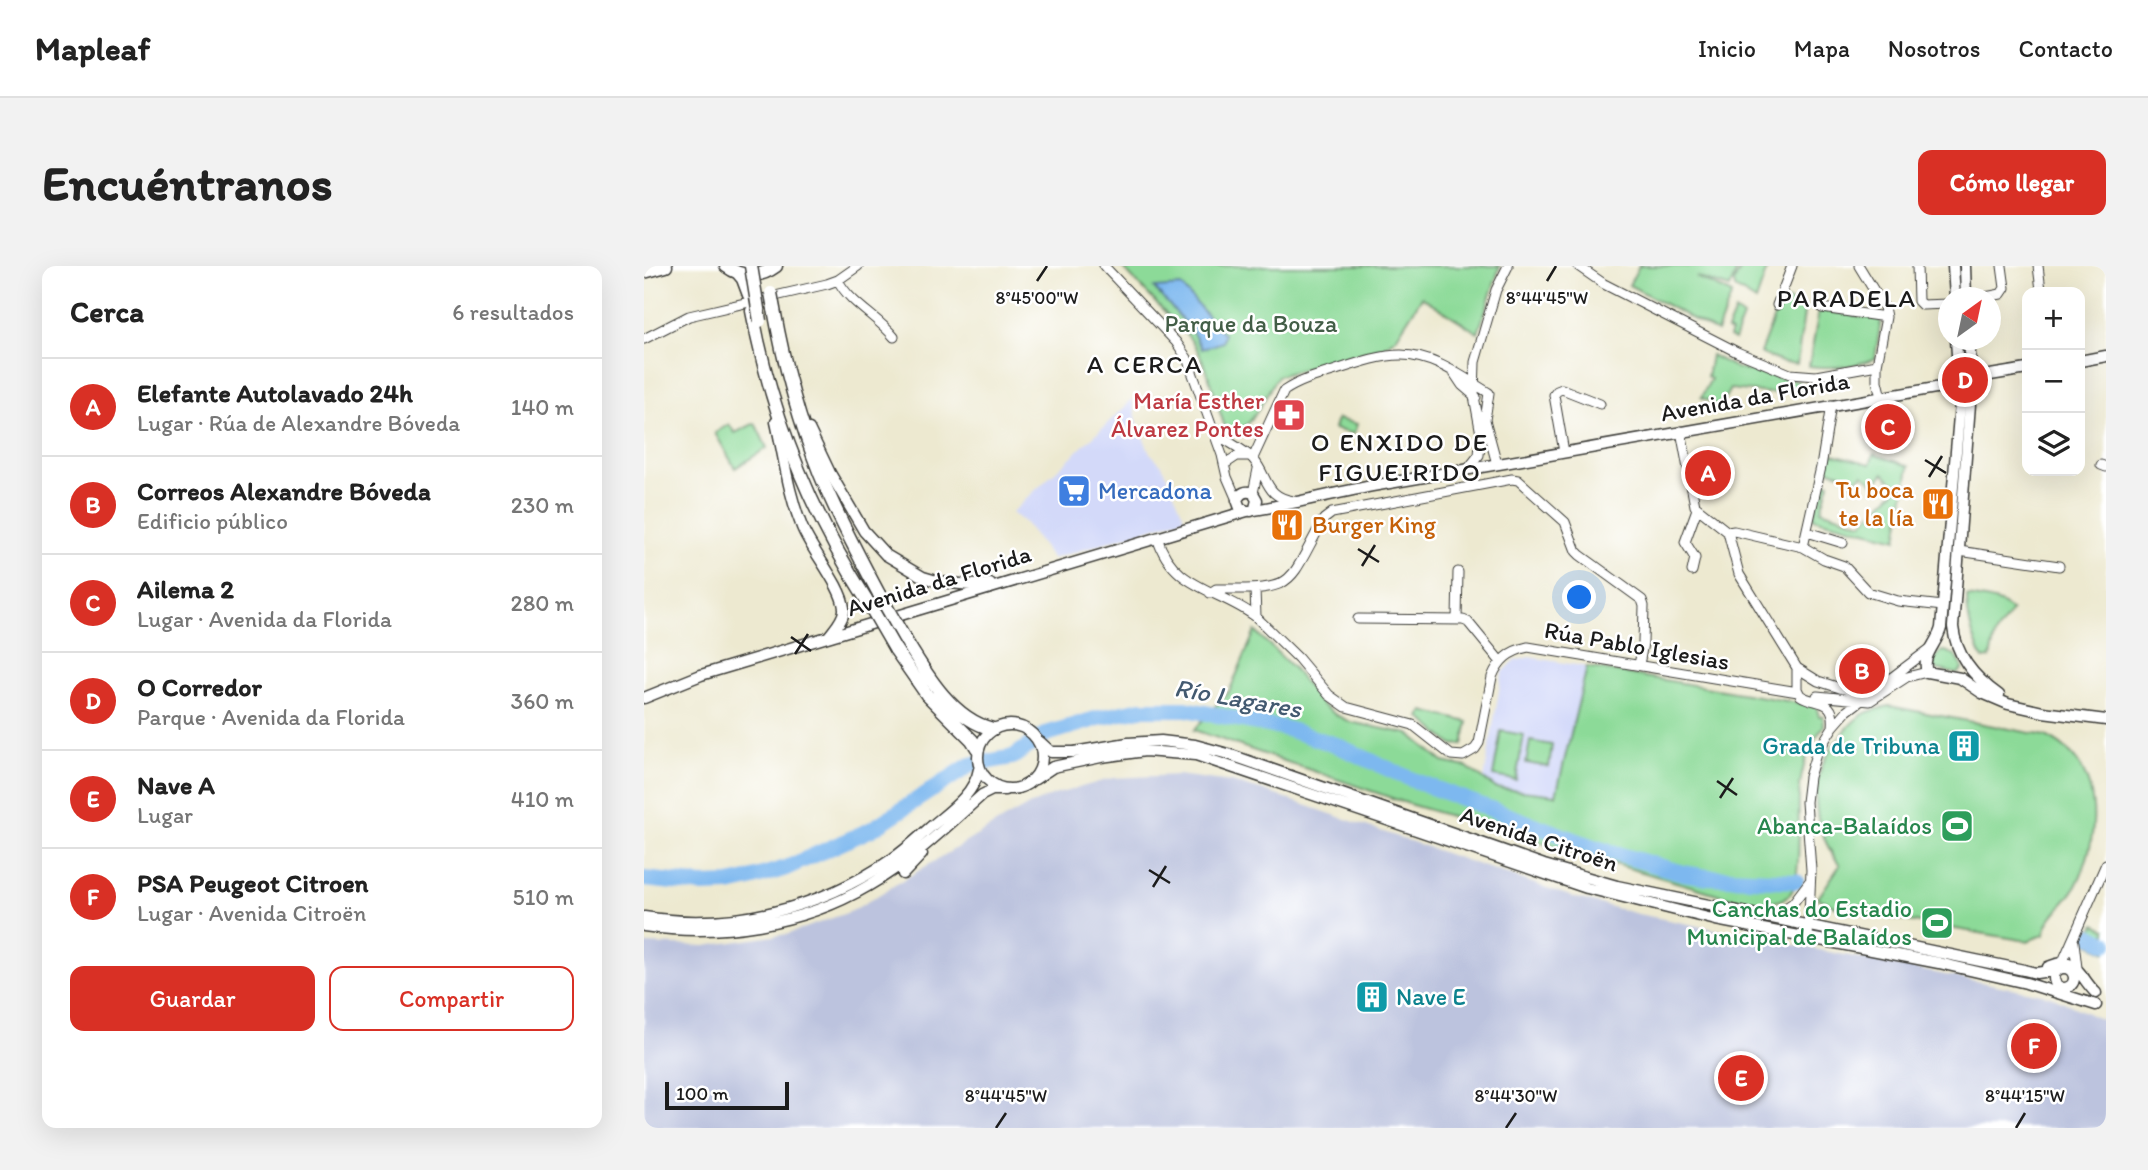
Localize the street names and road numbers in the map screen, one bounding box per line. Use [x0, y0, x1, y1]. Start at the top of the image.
street label: Avenida da Florida [1658, 366, 1852, 427]
street label: Avenida da Florida [843, 539, 1035, 622]
street label: Rúa Pablo Iglesias [1542, 615, 1732, 676]
street label: Avenida Citroën [1457, 799, 1622, 878]

